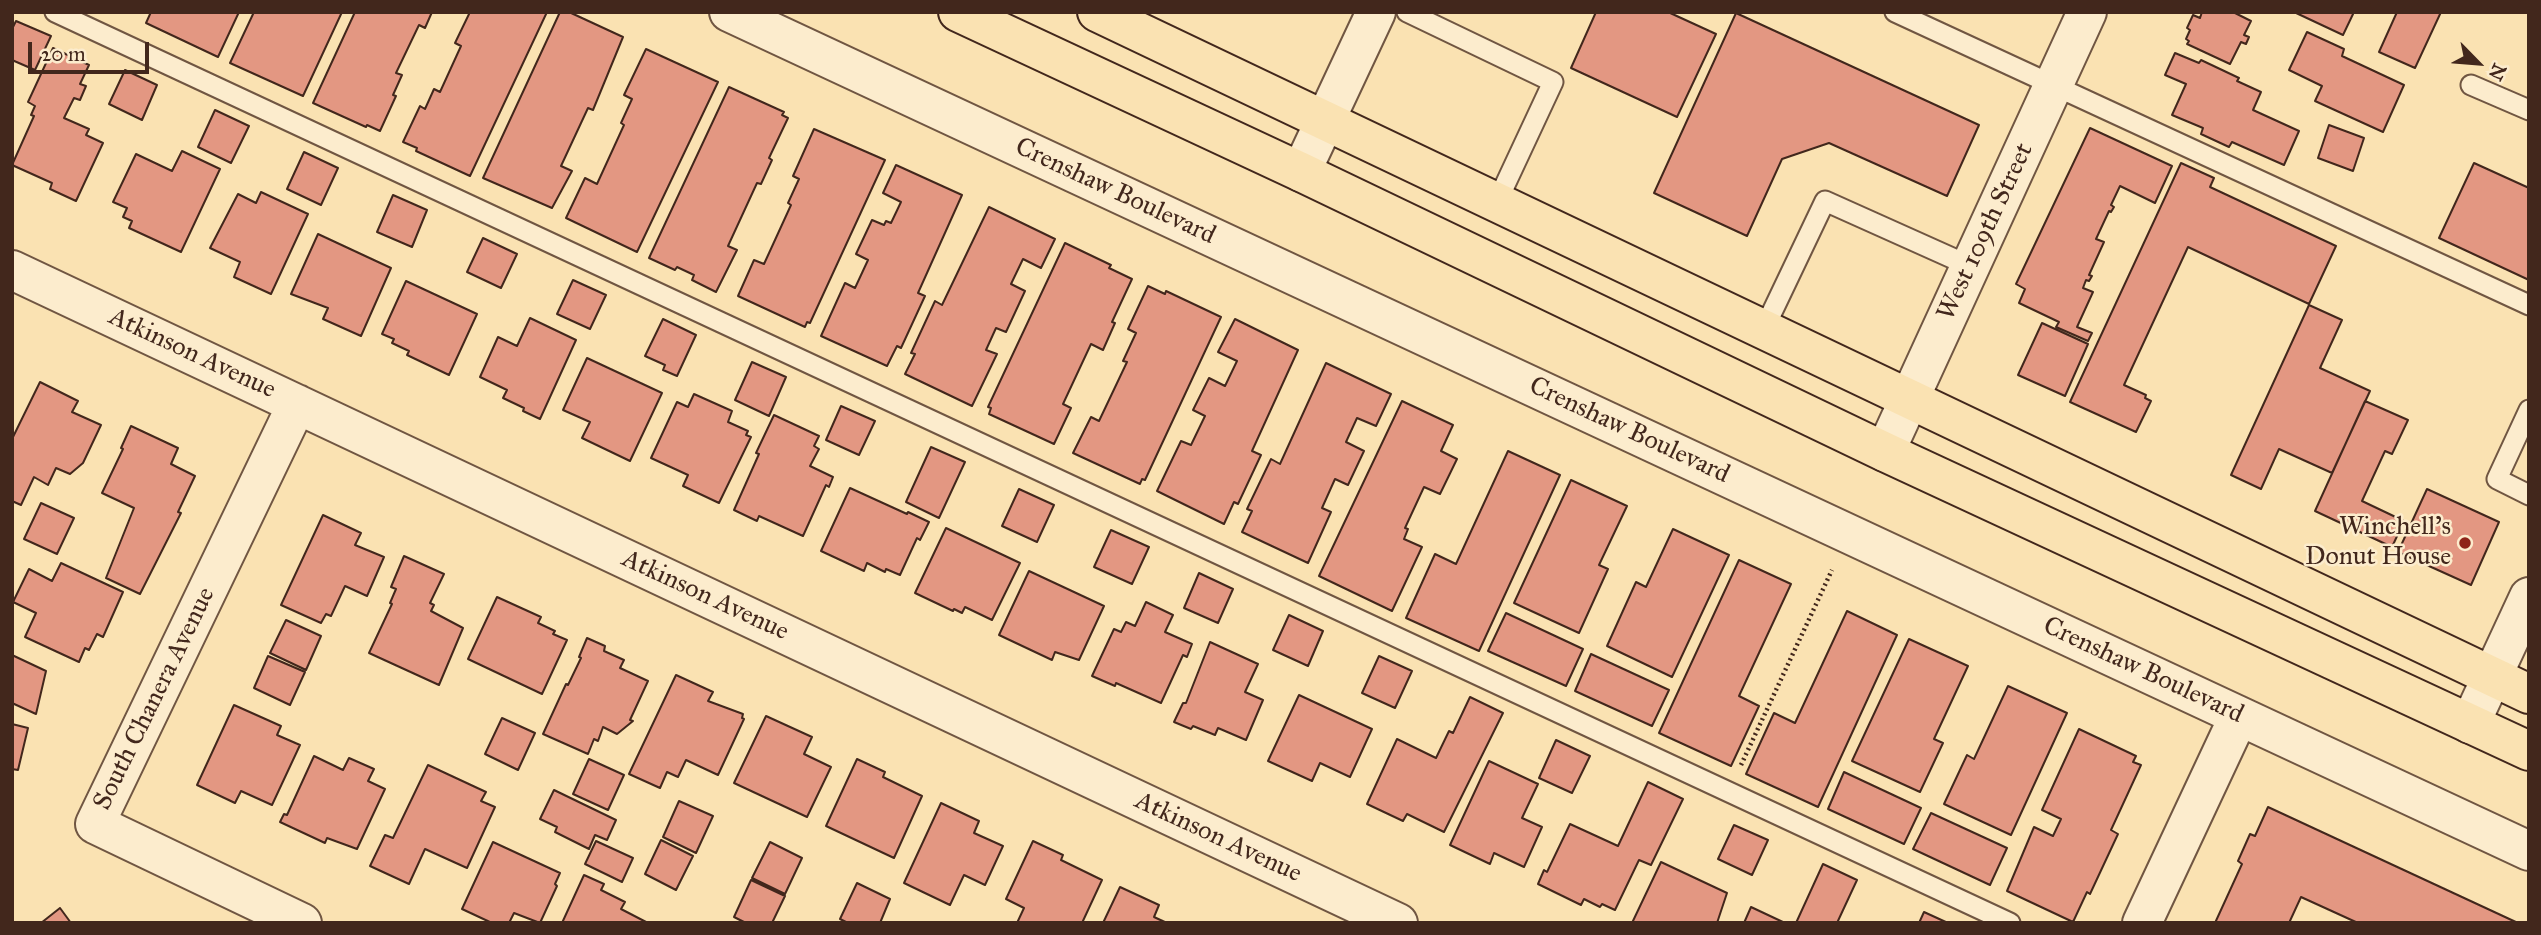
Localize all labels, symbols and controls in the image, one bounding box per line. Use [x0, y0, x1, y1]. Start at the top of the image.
scale bar [32, 28, 152, 72]
north arrow [2443, 28, 2513, 98]
text: 20 m [41, 41, 86, 67]
text: N [2484, 60, 2511, 84]
street label: Crenshaw Boulevard [1010, 132, 1220, 252]
street label: West 109th Street [1931, 138, 2041, 326]
street label: Atkinson Avenue [104, 302, 280, 406]
street label: Crenshaw Boulevard [1524, 371, 1734, 491]
place label: Winchell's Donut House [2305, 512, 2451, 574]
marker: Winchell's Donut House [2457, 535, 2473, 551]
street label: Atkinson Avenue [617, 544, 793, 648]
street label: South Chanera Avenue [88, 583, 222, 815]
street label: Crenshaw Boulevard [2038, 611, 2248, 731]
street label: Atkinson Avenue [1130, 786, 1306, 890]

